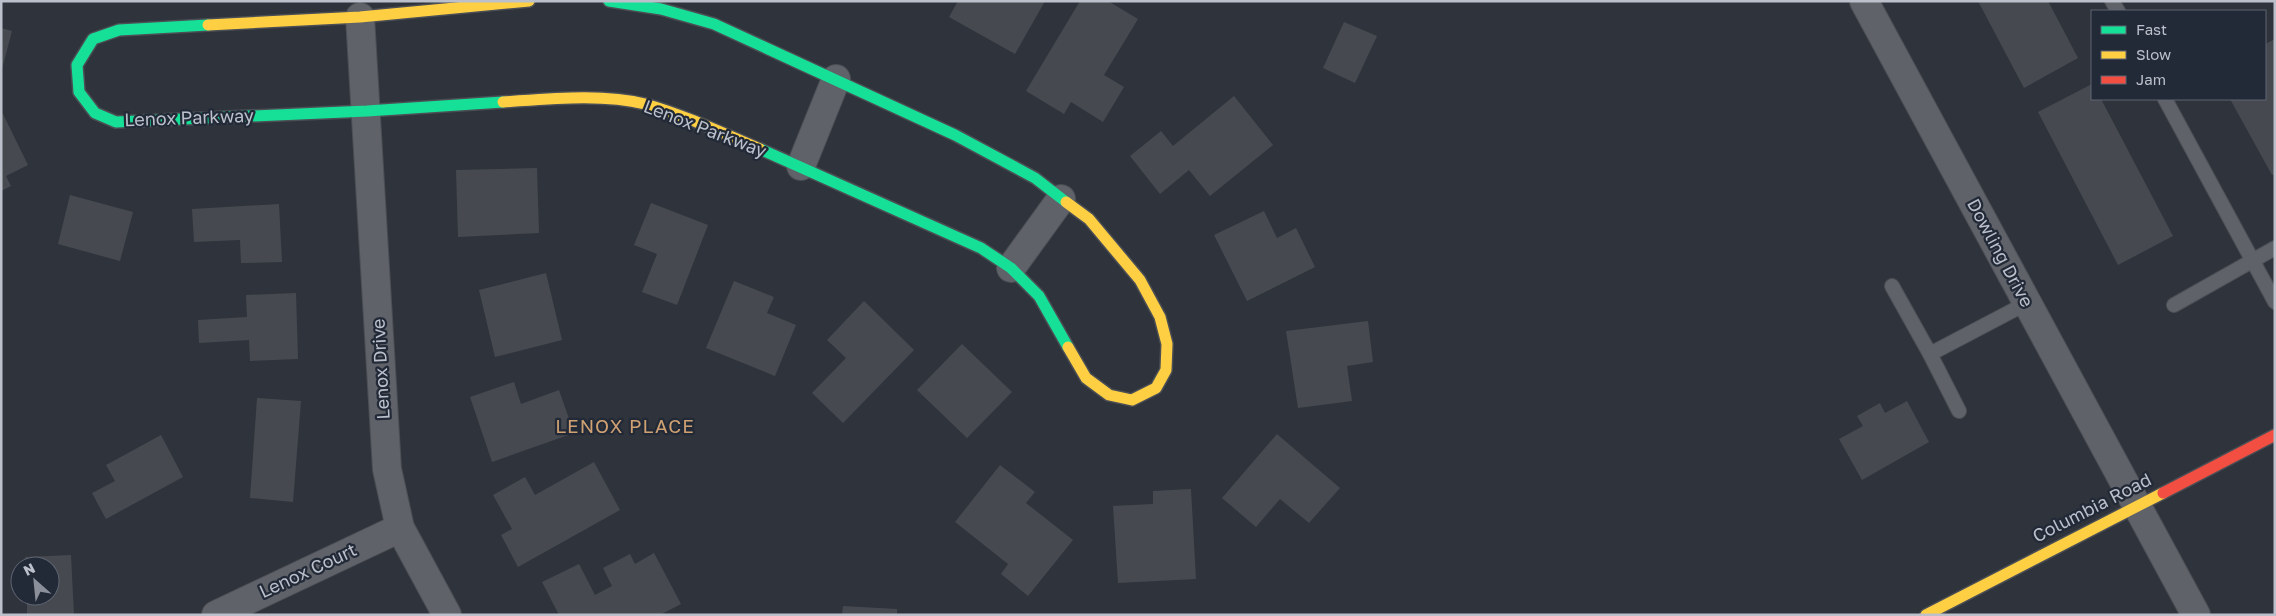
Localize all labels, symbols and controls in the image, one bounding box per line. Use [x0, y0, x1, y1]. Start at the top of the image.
legend [2091, 10, 2266, 100]
text: Fast [2136, 20, 2167, 38]
text: Slow [2136, 45, 2171, 63]
text: Jam [2136, 70, 2166, 88]
street label: Lenox Parkway [641, 95, 770, 162]
street label: Lenox Parkway [124, 104, 254, 130]
street label: Dowling Drive [1963, 195, 2039, 311]
street label: Lenox Drive [366, 318, 394, 420]
district label: LENOX PLACE [555, 414, 695, 437]
street label: Columbia Road [2029, 468, 2155, 546]
street label: Lenox Court [255, 538, 360, 602]
north arrow [10, 556, 60, 606]
text: N [20, 559, 37, 579]

